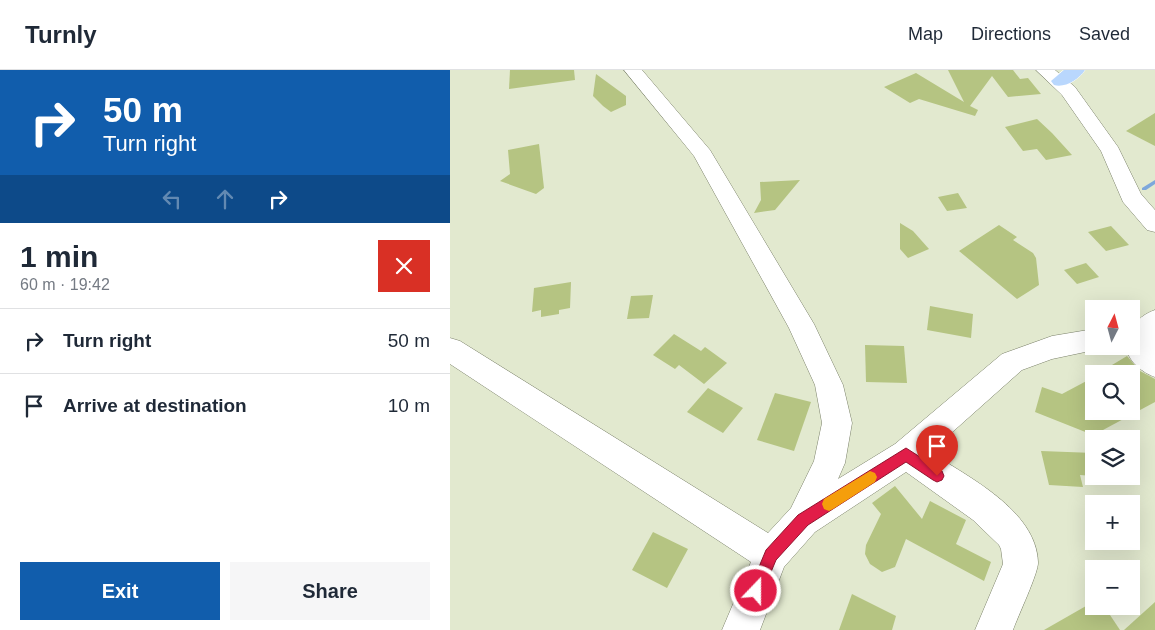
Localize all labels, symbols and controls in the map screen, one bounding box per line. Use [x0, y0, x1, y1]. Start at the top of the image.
text: Turnly [25, 21, 97, 48]
text: Map [908, 24, 943, 44]
text: Directions [971, 24, 1051, 44]
text: Saved [1079, 24, 1130, 44]
icon: right [20, 90, 85, 155]
text: 50 m [103, 90, 183, 129]
text: Turn right [103, 131, 196, 156]
icon: left [158, 185, 186, 213]
icon: ahead [211, 185, 239, 213]
icon: right [264, 185, 292, 213]
text: 1 min [20, 240, 98, 273]
button: close [378, 240, 430, 292]
text: 60 m · 19:42 [20, 276, 110, 293]
north arrow [1085, 300, 1140, 355]
map controls [1085, 300, 1140, 615]
icon: right [20, 327, 48, 355]
text: Turn right [63, 330, 151, 351]
text: 50 m [388, 330, 430, 351]
button: search [1085, 365, 1140, 420]
icon: arrive [20, 392, 48, 420]
text: Arrive at destination [63, 395, 247, 416]
text: 10 m [388, 395, 430, 416]
pin [916, 425, 958, 476]
button: layers [1085, 430, 1140, 485]
icon: arrive [923, 432, 951, 460]
button: + [1085, 495, 1140, 550]
button: − [1085, 560, 1140, 615]
button: Exit [20, 562, 220, 620]
button: Share [230, 562, 430, 620]
position arrow [729, 564, 781, 616]

